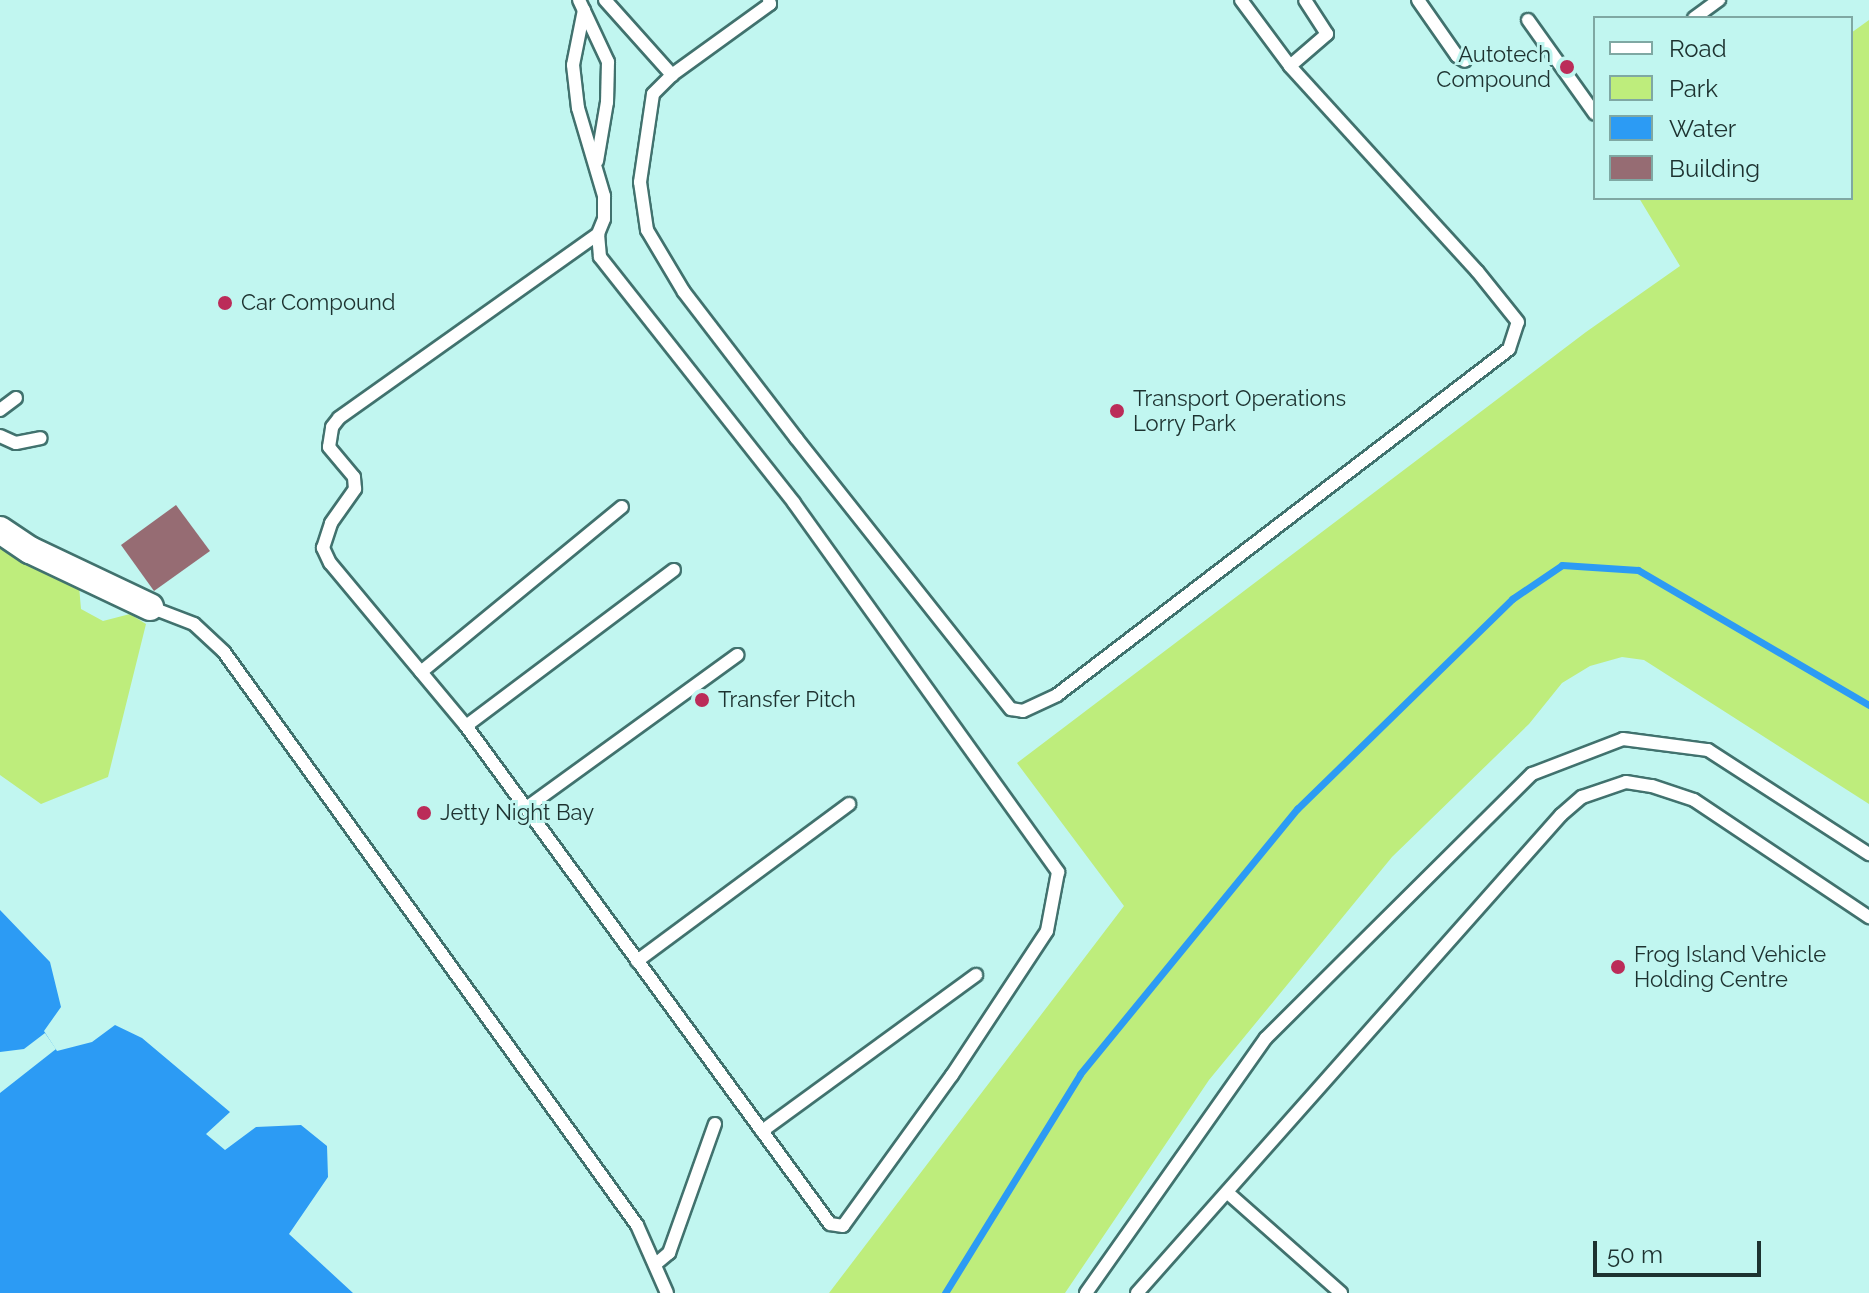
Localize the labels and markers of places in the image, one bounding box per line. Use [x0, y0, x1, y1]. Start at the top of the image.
place label: Autotech Compound [1436, 41, 1551, 92]
marker: Autotech Compound [1558, 58, 1576, 76]
place label: Car Compound [241, 290, 396, 316]
marker: Car Compound [216, 294, 234, 312]
place label: Transport Operations Lorry Park [1133, 385, 1346, 436]
marker: Transport Operations Lorry Park [1108, 402, 1126, 420]
place label: Transfer Pitch [718, 687, 856, 713]
marker: Transfer Pitch [693, 691, 711, 709]
place label: Jetty Night Bay [440, 800, 595, 826]
marker: Jetty Night Bay [415, 804, 433, 822]
place label: Frog Island Vehicle Holding Centre [1634, 941, 1827, 992]
marker: Frog Island Vehicle Holding Centre [1609, 958, 1627, 976]

